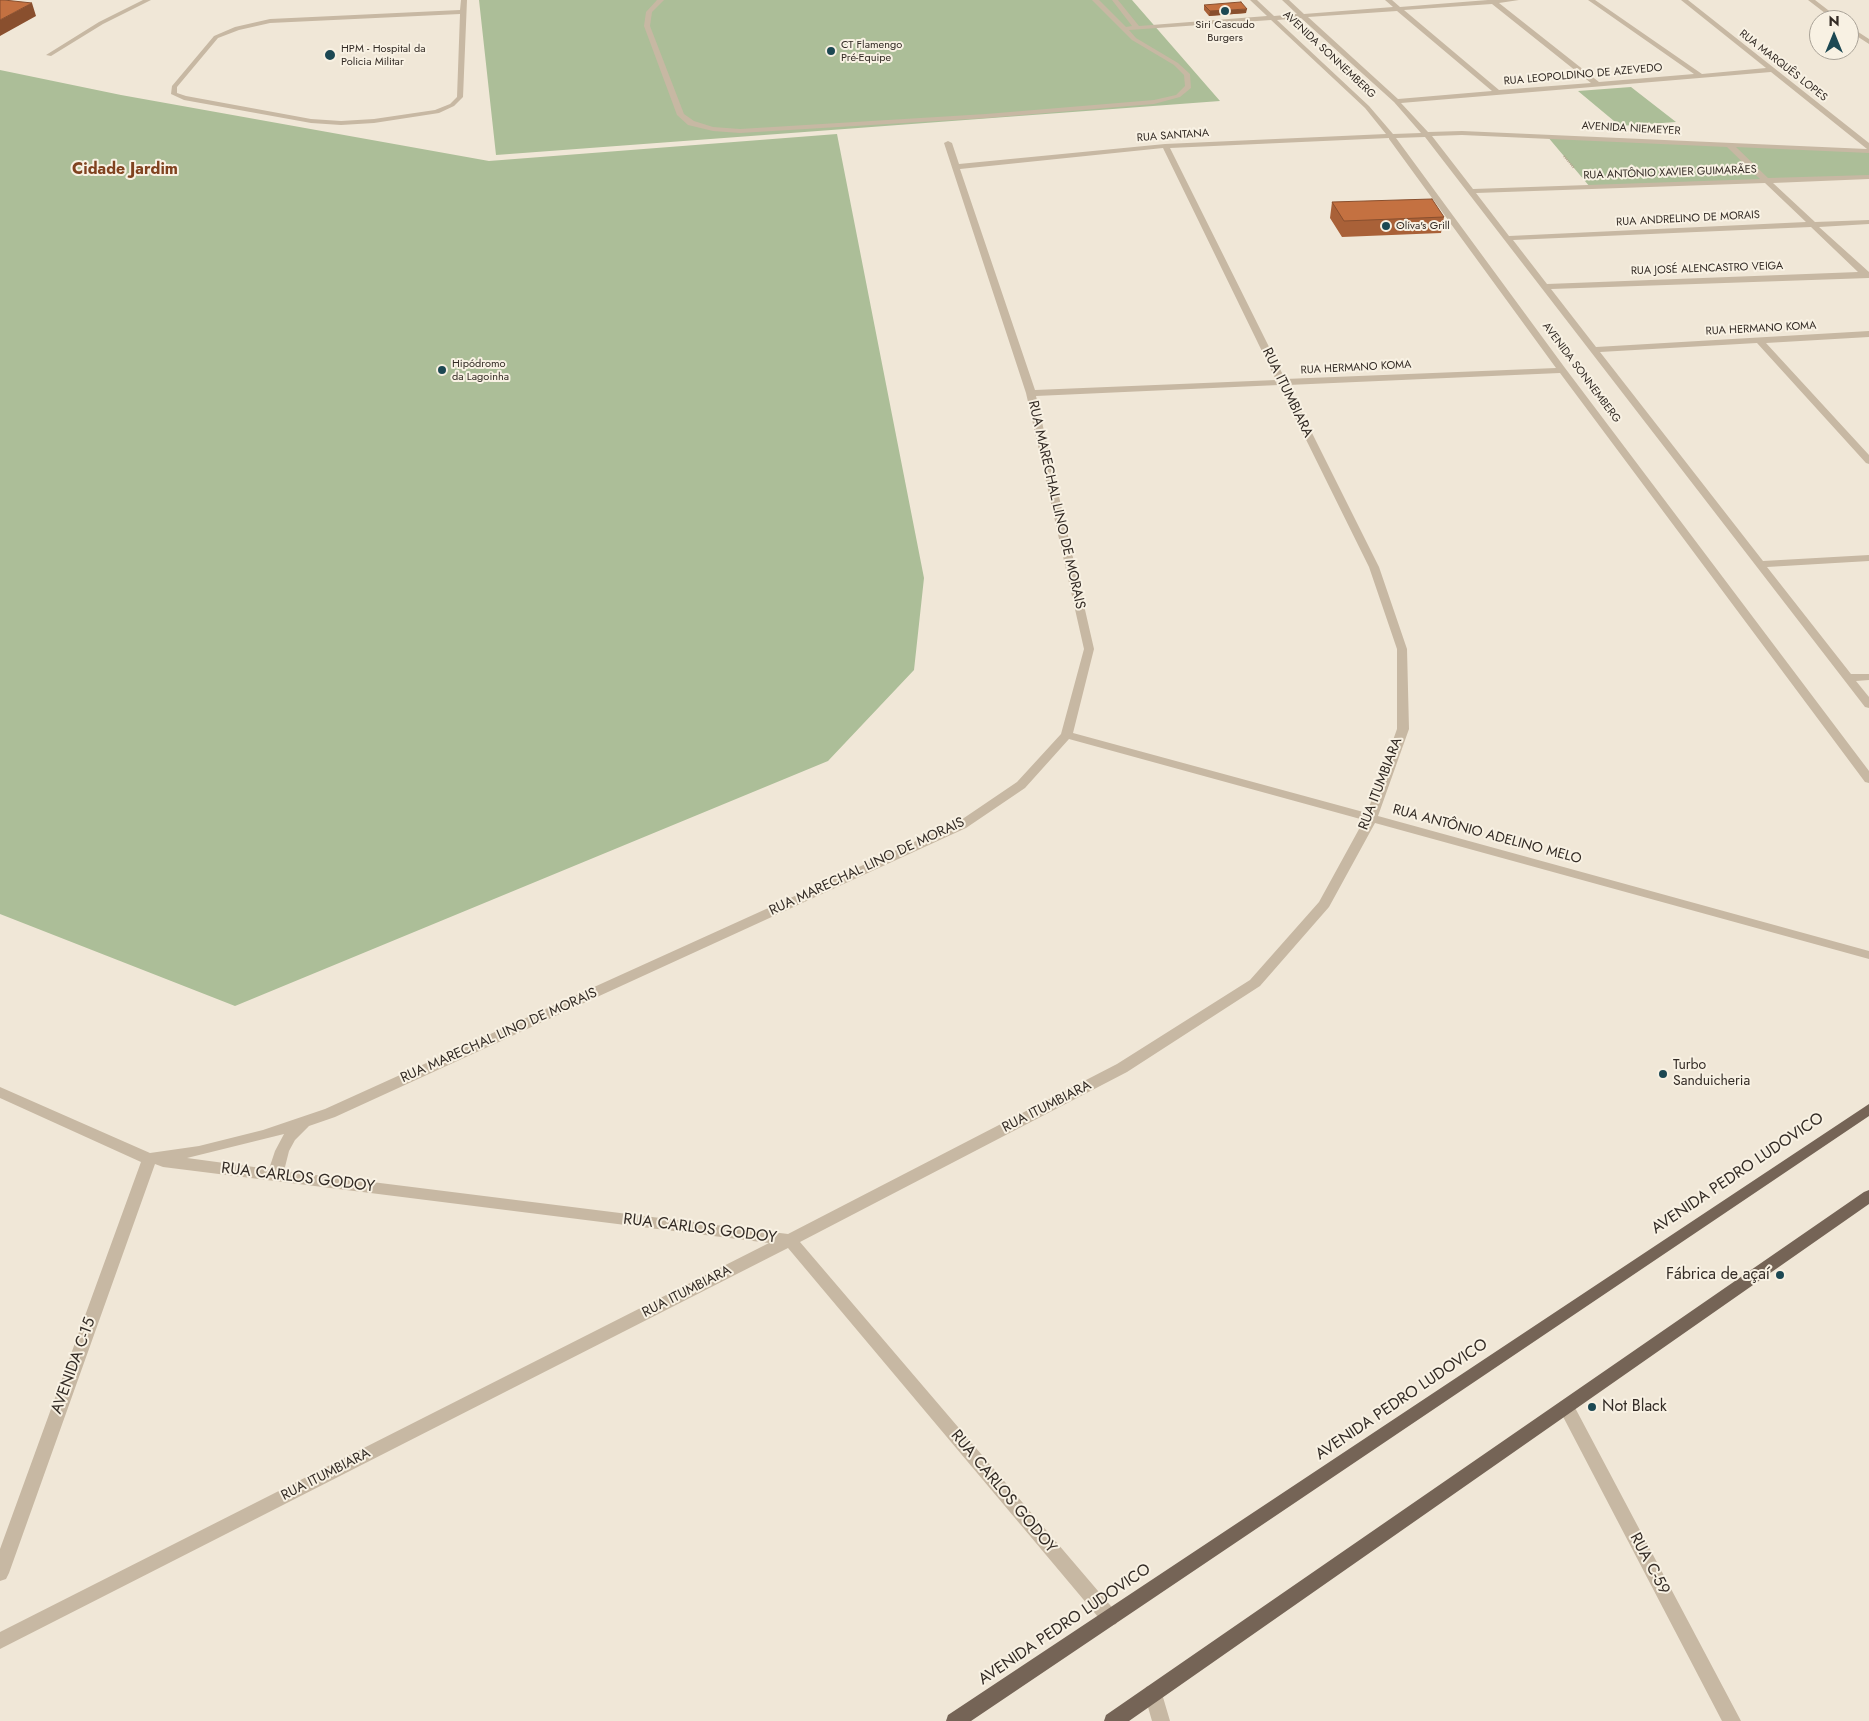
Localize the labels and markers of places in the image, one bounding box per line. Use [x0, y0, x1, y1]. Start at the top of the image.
marker: Siri Cascudo Burgers [1219, 5, 1231, 17]
place label: Siri Cascudo Burgers [1195, 18, 1255, 44]
place label: CT Flamengo Pré-Equipe [841, 38, 902, 64]
place label: HPM - Hospital da Policia Militar [341, 42, 425, 68]
marker: CT Flamengo Pré-Equipe [825, 45, 837, 57]
marker: HPM - Hospital da Policia Militar [323, 48, 337, 62]
place label: Oliva's Grill [1396, 219, 1450, 233]
marker: Oliva's Grill [1380, 220, 1392, 232]
place label: Hipódromo da Lagoinha [452, 357, 509, 383]
marker: Hipódromo da Lagoinha [436, 364, 448, 376]
place label: Turbo Sanduicheria [1673, 1058, 1750, 1090]
marker: Turbo Sanduicheria [1657, 1068, 1669, 1080]
place label: Fábrica de açaí [1666, 1265, 1770, 1285]
marker: Fábrica de açaí [1774, 1269, 1786, 1281]
place label: Not Black [1602, 1397, 1667, 1417]
marker: Not Black [1586, 1401, 1598, 1413]

